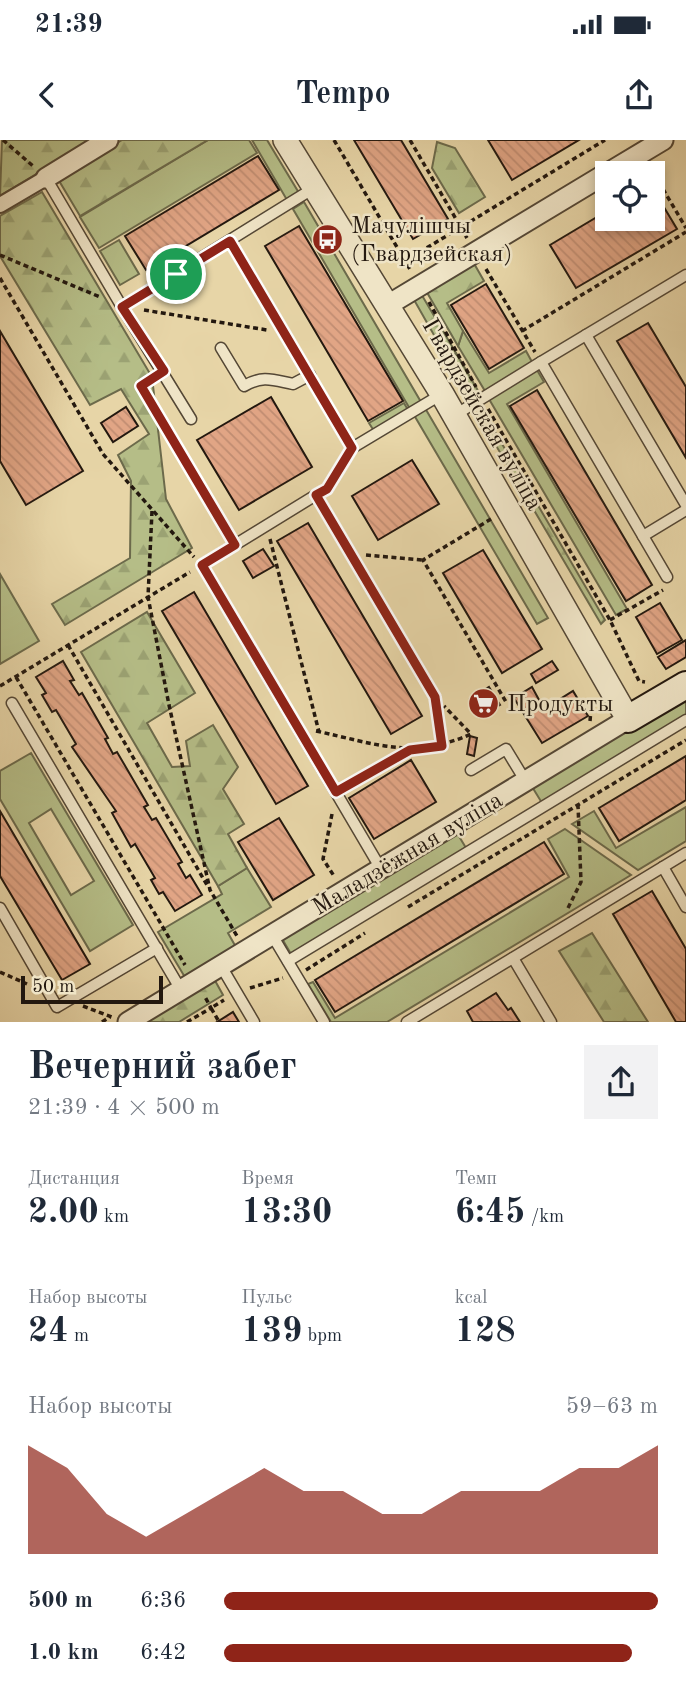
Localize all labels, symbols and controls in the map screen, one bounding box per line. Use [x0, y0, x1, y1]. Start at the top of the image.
text: 21:39 [35, 12, 103, 38]
icon: back [28, 76, 66, 114]
icon: share [620, 76, 658, 114]
text: Tempo [295, 79, 391, 111]
map controls [595, 161, 665, 231]
button: locate [595, 161, 665, 231]
place label: Мачулішчы (Гвардзейская) [351, 215, 512, 267]
bus stop icon: Мачулішчы (Гвардзейская) [311, 222, 345, 256]
pin [146, 244, 206, 304]
icon: arrive [157, 255, 195, 293]
street label: Гвардзейская вуліца [417, 315, 546, 515]
supermarket icon: Продукты [467, 686, 501, 720]
place label: Продукты [507, 693, 613, 717]
street label: Маладзёжная вуліца [309, 788, 507, 921]
scale bar [21, 973, 163, 1005]
text: 50 m [32, 978, 74, 997]
button: share [584, 1045, 658, 1119]
text: Вечерний забег [28, 1049, 297, 1087]
text: 21:39 · 4 × 500 m [28, 1096, 220, 1119]
text: Дистанция [28, 1170, 120, 1189]
text: Время [241, 1170, 294, 1189]
text: Темп [455, 1170, 497, 1189]
text: 2.00 [28, 1195, 99, 1230]
text: 13:30 [241, 1195, 332, 1230]
text: 6:45 [455, 1195, 525, 1230]
text: km [99, 1208, 129, 1227]
text: /km [525, 1208, 564, 1227]
text: Набор высоты [28, 1289, 147, 1308]
text: Пульс [241, 1289, 292, 1308]
text: kcal [455, 1289, 487, 1308]
text: 24 [28, 1314, 69, 1349]
text: 139 [241, 1314, 302, 1349]
text: 128 [455, 1314, 516, 1349]
text: m [69, 1327, 89, 1346]
text: bpm [302, 1327, 342, 1346]
text: Набор высоты [28, 1395, 172, 1418]
text: 59–63 m [566, 1395, 658, 1418]
text: 500 m [28, 1589, 93, 1612]
text: 6:36 [140, 1589, 186, 1612]
text: 1.0 km [28, 1641, 99, 1664]
text: 6:42 [140, 1641, 186, 1664]

